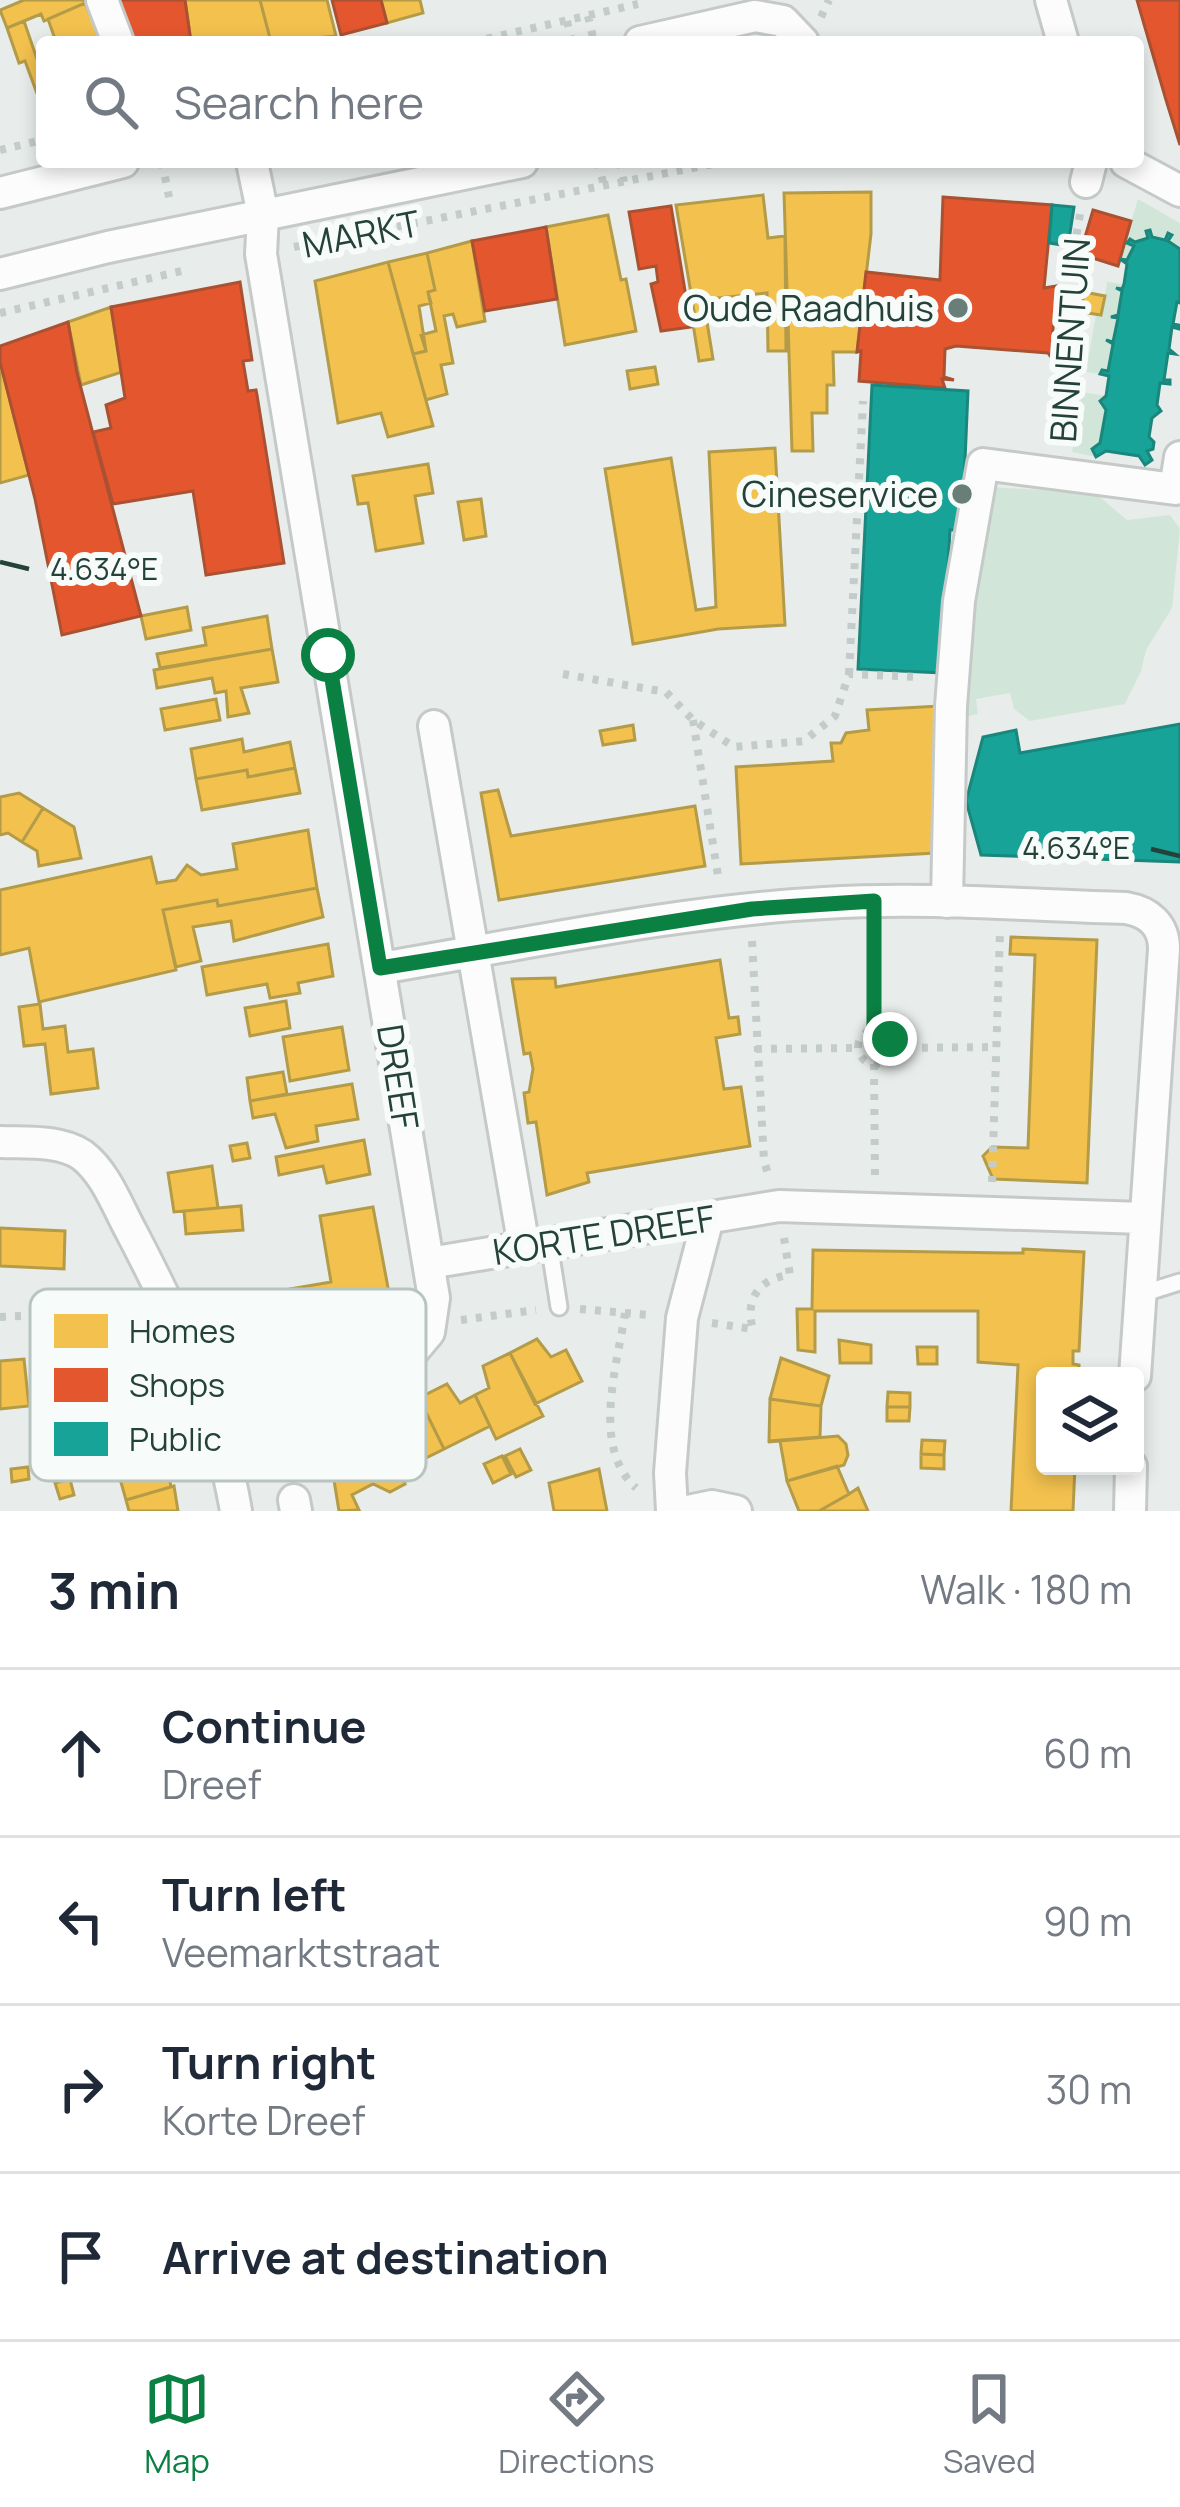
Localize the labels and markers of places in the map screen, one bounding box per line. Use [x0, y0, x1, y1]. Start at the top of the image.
place label: Oude Raadhuis [683, 283, 934, 332]
marker: Oude Raadhuis [945, 295, 971, 321]
place label: Cineservice [741, 469, 938, 518]
marker: Cineservice [949, 481, 975, 507]

